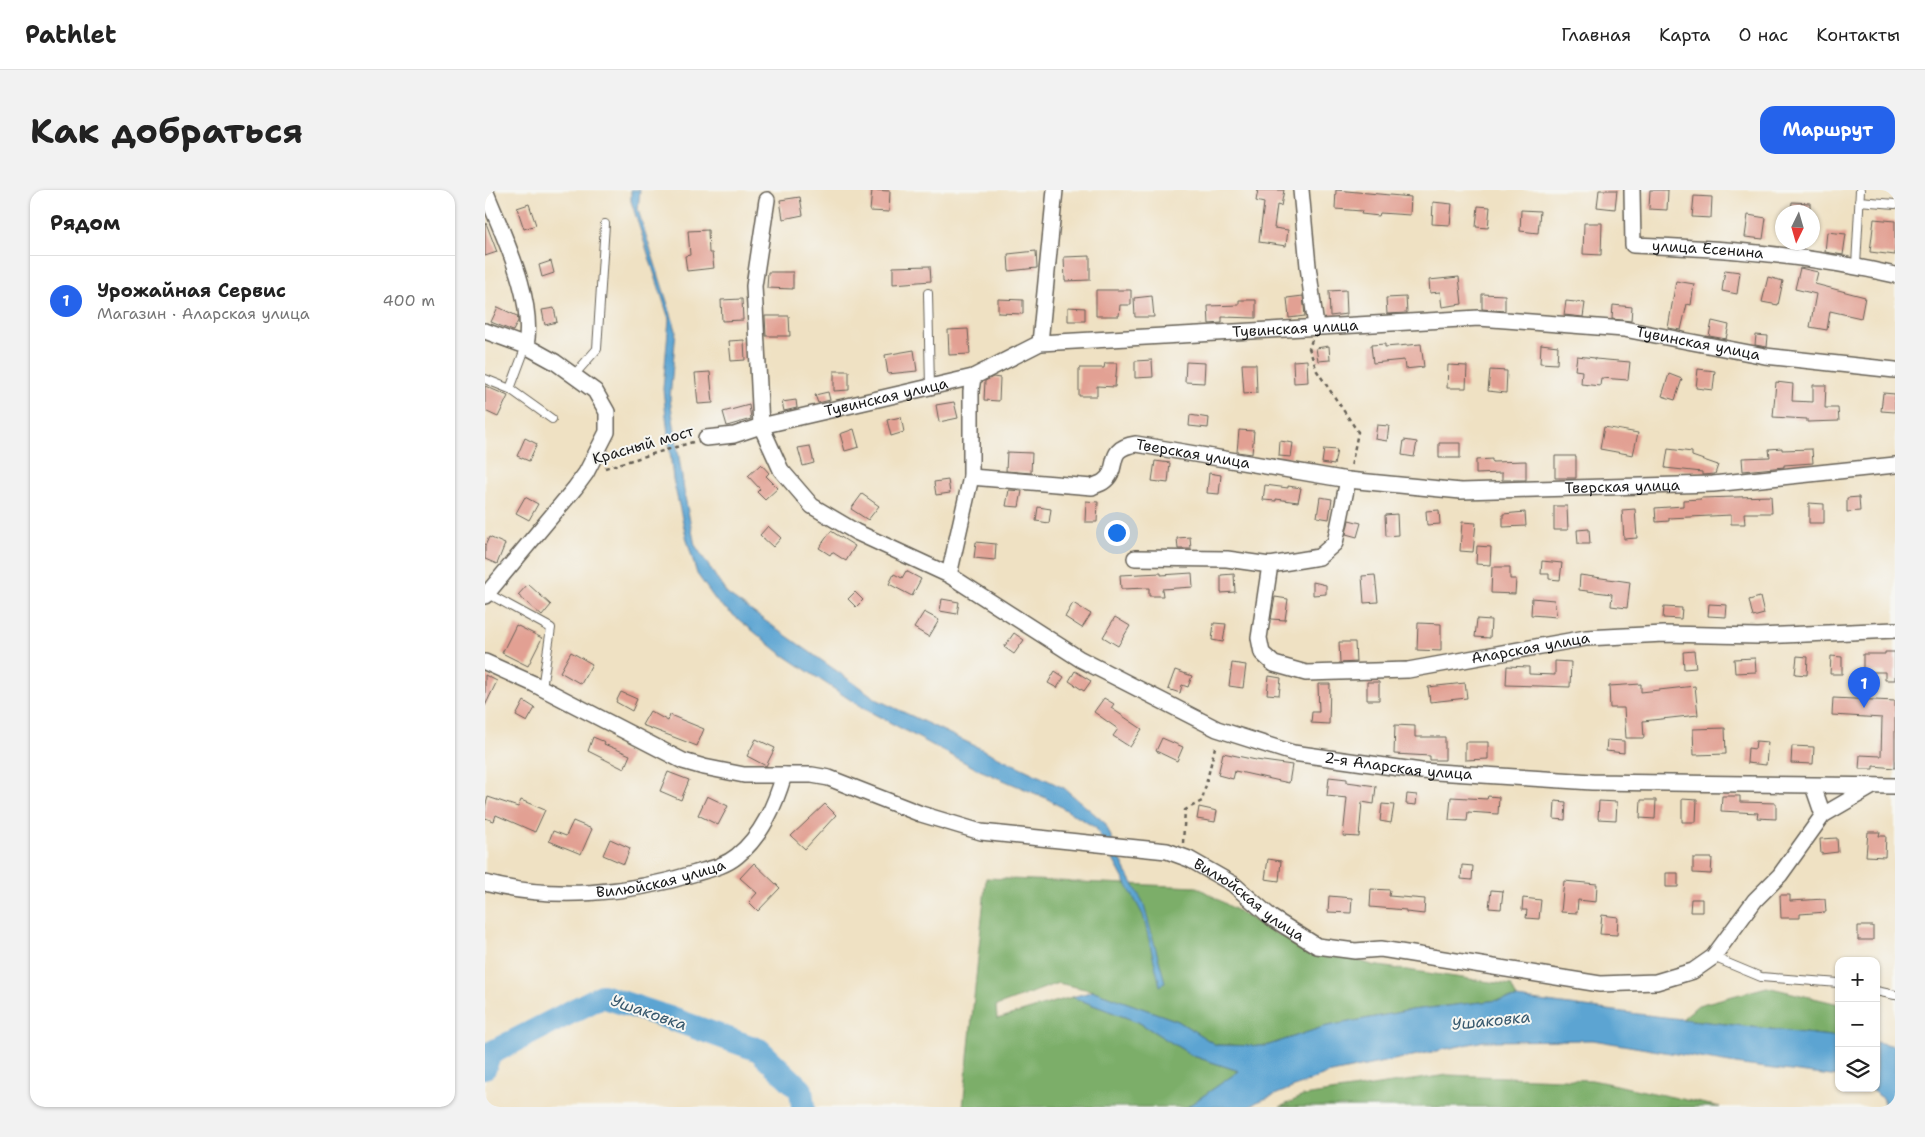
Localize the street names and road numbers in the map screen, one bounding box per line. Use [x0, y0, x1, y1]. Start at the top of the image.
street label: улица Есенина [1652, 236, 1765, 264]
street label: Тувинская улица [1232, 315, 1359, 342]
street label: Тувинская улица [1634, 322, 1763, 365]
street label: Тувинская улица [822, 373, 950, 421]
street label: Красный мост [590, 421, 696, 469]
street label: Тверская улица [1134, 434, 1252, 473]
street label: Тверская улица [1564, 475, 1681, 498]
street label: Аларская улица [1469, 627, 1592, 668]
street label: 2-я Аларская улица [1323, 748, 1474, 784]
street label: Вилюйская улица [595, 854, 729, 902]
street label: Вилюйская улица [1190, 854, 1309, 946]

